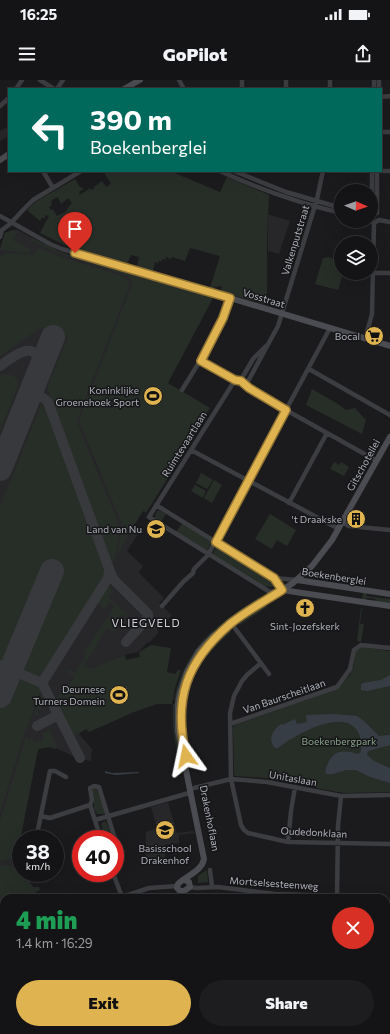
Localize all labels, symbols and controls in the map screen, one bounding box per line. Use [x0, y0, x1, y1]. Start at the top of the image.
text: 16:25 [20, 5, 57, 23]
icon: menu [16, 43, 38, 65]
text: GoPilot [163, 43, 227, 65]
icon: share [352, 43, 374, 65]
text: 390 m [90, 102, 172, 136]
icon: left [24, 104, 76, 156]
text: Boekenberglei [90, 136, 207, 158]
north arrow [334, 184, 378, 228]
map controls [334, 184, 378, 280]
street label: Valkenputstraat [279, 203, 311, 277]
pin [58, 212, 92, 253]
icon: arrive [64, 218, 86, 240]
button: layers [334, 236, 378, 280]
street label: Vosstraat [241, 286, 287, 310]
supermarket icon: Bocal [363, 325, 385, 347]
place label: Bocal [335, 330, 360, 342]
place label: Koninklijke Groenehoek Sport [55, 384, 139, 408]
sports icon: Koninklijke Groenehoek Sport [142, 385, 164, 407]
street label: Ruimtevaartlaan [159, 409, 209, 479]
street label: Gitschotellei [344, 437, 382, 493]
building icon: 't Draakske [345, 508, 367, 530]
place label: 't Draakske [292, 513, 342, 525]
school or university icon: Land van Nu [145, 518, 167, 540]
place label: Land van Nu [87, 523, 142, 535]
street label: Boekenberglei [301, 565, 367, 587]
church icon: Sint-Jozefskerk [294, 597, 316, 619]
district label: VLIEGVELD [112, 616, 180, 629]
place label: Sint-Jozefskerk [270, 620, 340, 632]
street label: Van Baurscheitlaan [241, 676, 327, 716]
place label: Deurnese Turners Domein [33, 683, 105, 707]
sports icon: Deurnese Turners Domein [108, 684, 130, 706]
position arrow [165, 735, 207, 777]
park label: Boekenbergpark [301, 735, 377, 747]
street label: Unitaslaan [268, 768, 318, 788]
street label: Drakenhoflaan [198, 784, 222, 852]
school or university icon: Basisschool Drakenhof [154, 819, 176, 841]
street label: Oudedonklaan [281, 824, 347, 840]
speed limit sign: 40 [72, 830, 124, 882]
text: 38 [26, 839, 50, 863]
place label: Basisschool Drakenhof [138, 842, 192, 866]
text: km/h [26, 860, 50, 872]
street label: Mortselsesteenweg [229, 874, 319, 892]
text: 4 min [16, 905, 77, 934]
button: close [332, 907, 374, 949]
text: 1.4 km · 16:29 [16, 935, 93, 951]
button: Exit [16, 980, 191, 1026]
button: Share [199, 980, 374, 1026]

